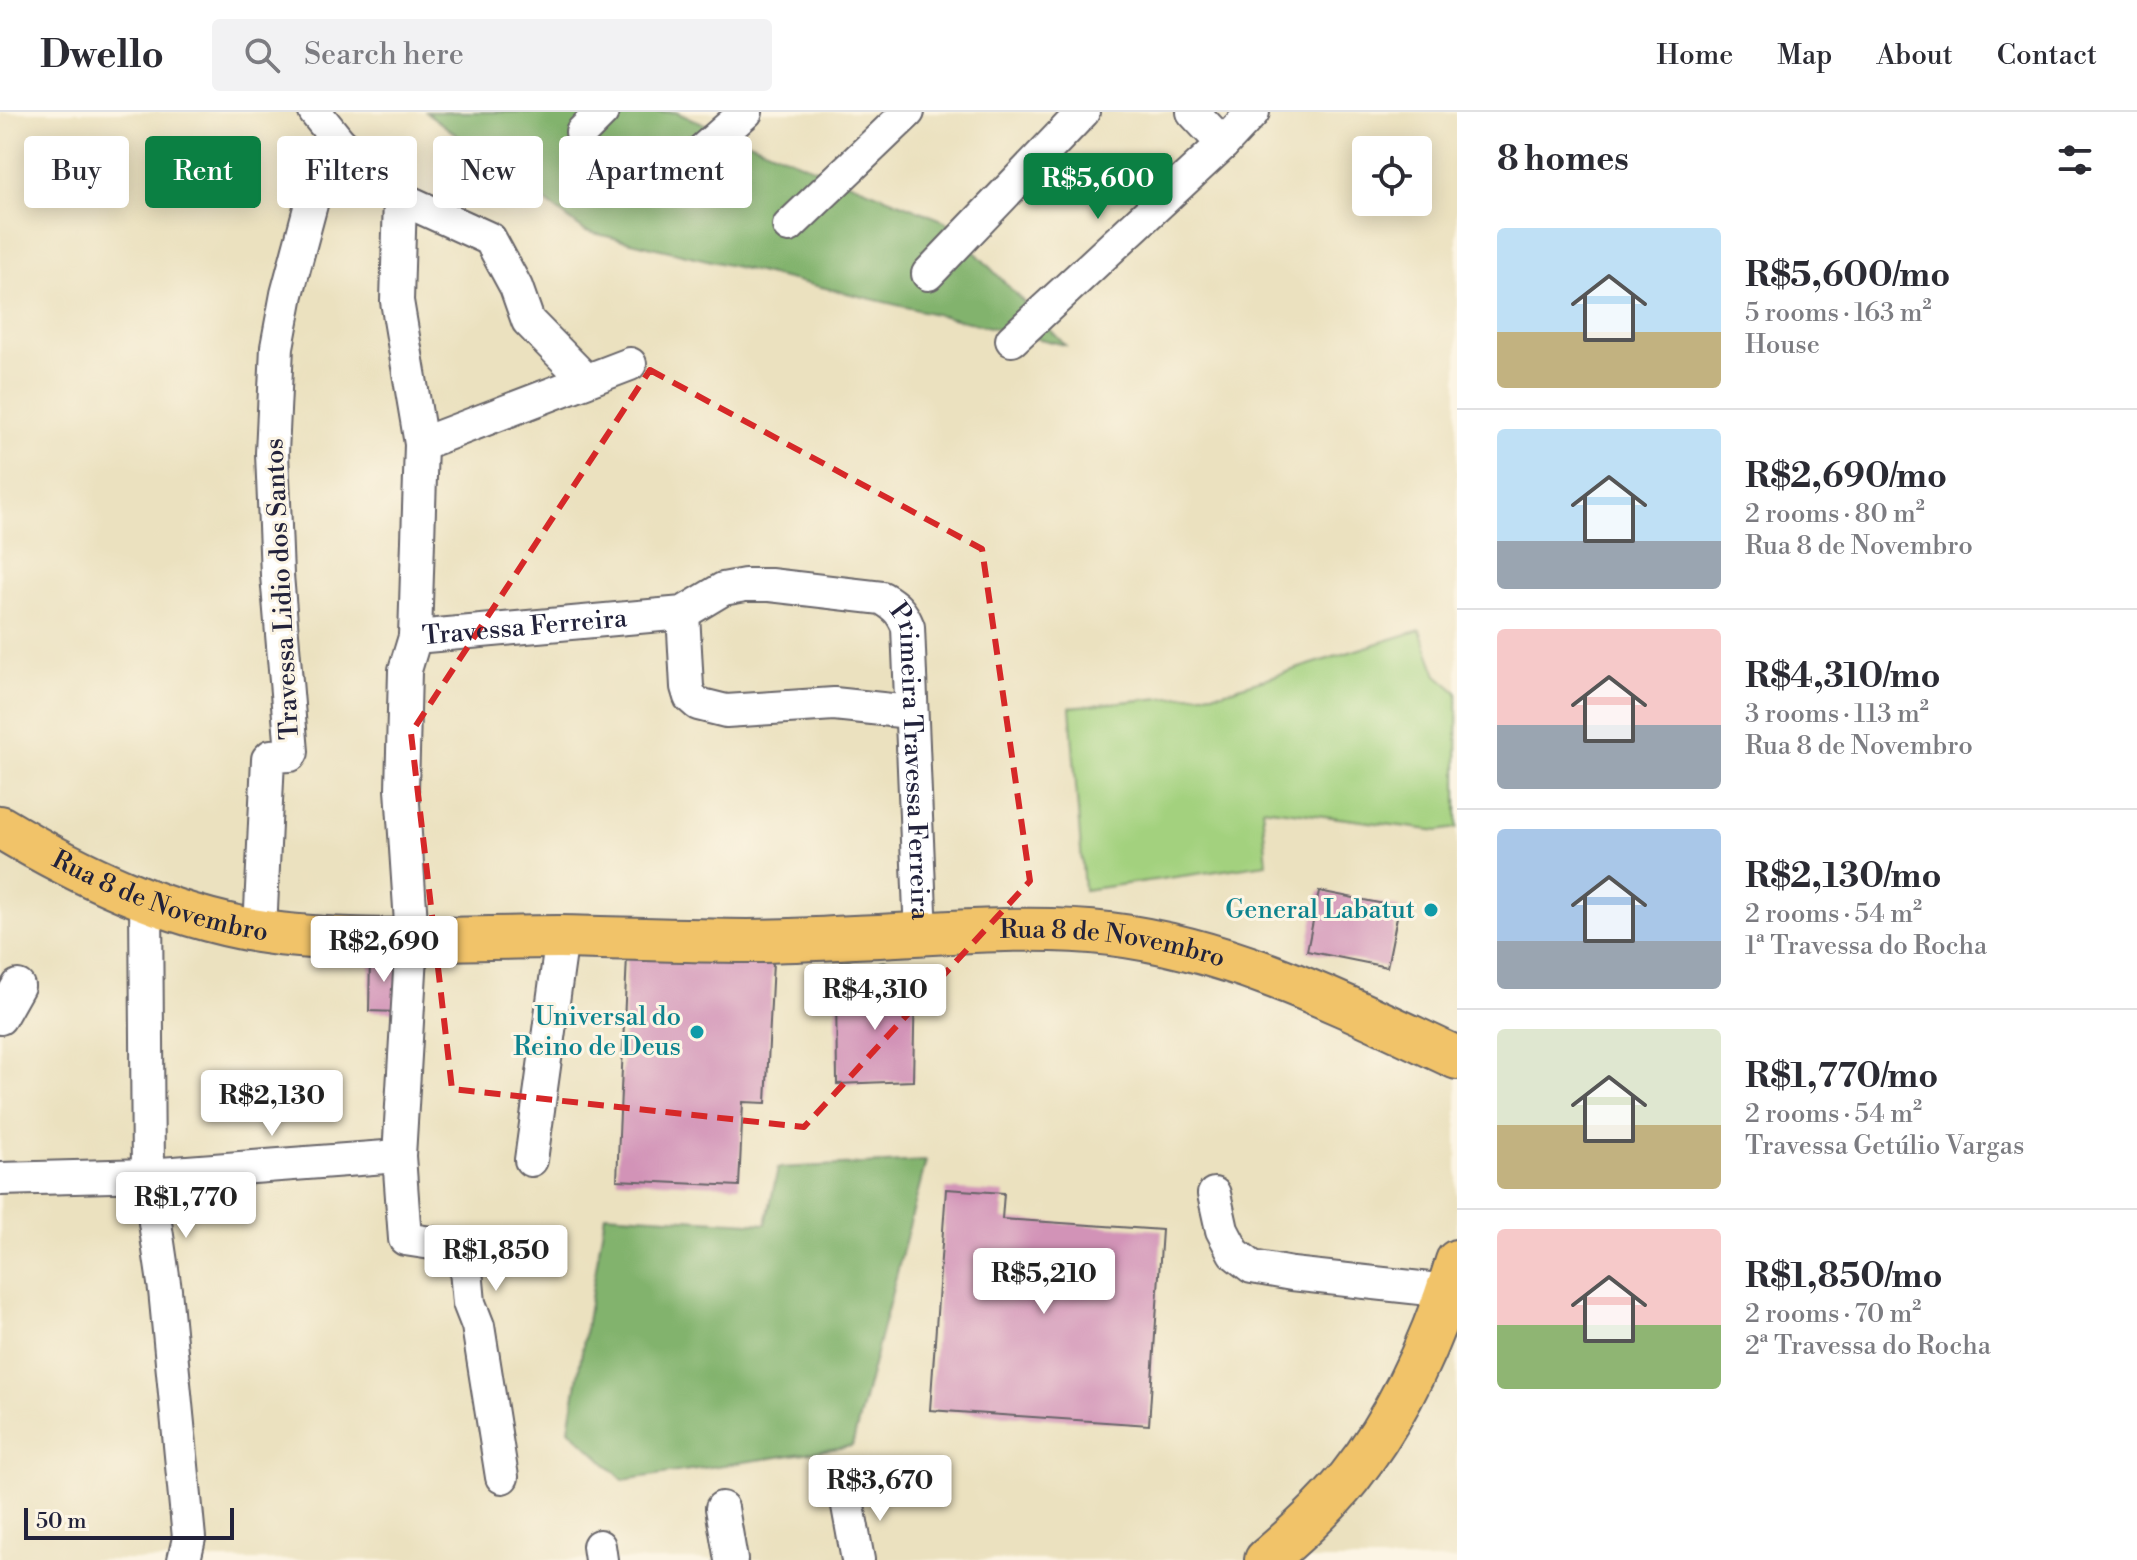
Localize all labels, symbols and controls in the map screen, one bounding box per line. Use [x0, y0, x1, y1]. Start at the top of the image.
search box [212, 19, 772, 91]
text: Dwello [40, 32, 164, 79]
icon: search [240, 33, 284, 77]
text: Search here [304, 36, 464, 74]
text: Home [1657, 38, 1733, 73]
text: Map [1777, 38, 1832, 73]
text: About [1876, 38, 1953, 73]
text: Contact [1997, 38, 2097, 73]
chip: Buy [24, 136, 129, 208]
chip: Rent [145, 136, 261, 208]
chip: Filters [277, 136, 417, 208]
chip: New [433, 136, 543, 208]
chip: Apartment [559, 136, 752, 208]
map controls [1352, 136, 1432, 216]
button: locate [1352, 136, 1432, 216]
icon: filters [2053, 138, 2097, 182]
text: 8 homes [1497, 139, 1629, 181]
pin: R$5,600 [1024, 153, 1172, 221]
text: R$5,600 [1042, 163, 1155, 195]
text: R$5,600/mo [1745, 255, 1950, 297]
icon: home [1561, 260, 1657, 356]
text: 5 rooms · 163 m² [1745, 297, 1932, 329]
text: House [1745, 329, 1820, 361]
street label: Travessa Lidio dos Santos [258, 437, 306, 741]
text: R$2,690/mo [1745, 456, 1947, 498]
icon: home [1561, 461, 1657, 557]
text: 2 rooms · 80 m² [1745, 498, 1925, 530]
text: Rua 8 de Novembro [1745, 530, 1973, 562]
street label: Primeira Travessa Ferreira [882, 596, 936, 921]
street label: Travessa Ferreira [421, 602, 629, 652]
text: R$4,310/mo [1745, 656, 1941, 698]
icon: home [1561, 661, 1657, 757]
text: 3 rooms · 113 m² [1745, 698, 1929, 730]
text: Rua 8 de Novembro [1745, 730, 1973, 762]
street label: Rua 8 de Novembro [47, 843, 270, 948]
text: R$2,130/mo [1745, 856, 1941, 898]
icon: home [1561, 861, 1657, 957]
place label: General Labatut [1225, 894, 1415, 926]
text: 2 rooms · 54 m² [1745, 898, 1922, 930]
marker: General Labatut [1422, 901, 1440, 919]
street label: Rua 8 de Novembro [999, 914, 1229, 975]
pin: R$2,690 [310, 916, 458, 984]
text: R$2,690 [329, 926, 439, 958]
text: 1ª Travessa do Rocha [1745, 930, 1987, 962]
pin: R$4,310 [801, 964, 949, 1032]
text: R$4,310 [822, 974, 928, 1006]
place label: Universal do Reino de Deus [513, 1001, 681, 1063]
marker: Universal do Reino de Deus [688, 1023, 706, 1041]
text: R$1,770/mo [1745, 1056, 1938, 1098]
icon: home [1561, 1061, 1657, 1157]
pin: R$2,130 [198, 1070, 346, 1138]
text: R$2,130 [219, 1080, 325, 1112]
text: 2 rooms · 54 m² [1745, 1098, 1922, 1130]
text: Travessa Getúlio Vargas [1745, 1130, 2024, 1162]
pin: R$1,770 [112, 1172, 260, 1240]
text: R$1,770 [134, 1182, 238, 1214]
pin: R$1,850 [422, 1225, 570, 1293]
text: R$1,850 [442, 1235, 550, 1267]
pin: R$5,210 [970, 1248, 1118, 1316]
text: R$1,850/mo [1745, 1256, 1942, 1298]
text: R$5,210 [991, 1258, 1097, 1290]
icon: home [1561, 1261, 1657, 1357]
text: 2 rooms · 70 m² [1745, 1298, 1921, 1330]
text: 2ª Travessa do Rocha [1745, 1330, 1991, 1362]
pin: R$3,670 [806, 1455, 954, 1523]
text: R$3,670 [827, 1465, 933, 1497]
scale bar [24, 1504, 234, 1540]
text: 50 m [36, 1508, 87, 1535]

